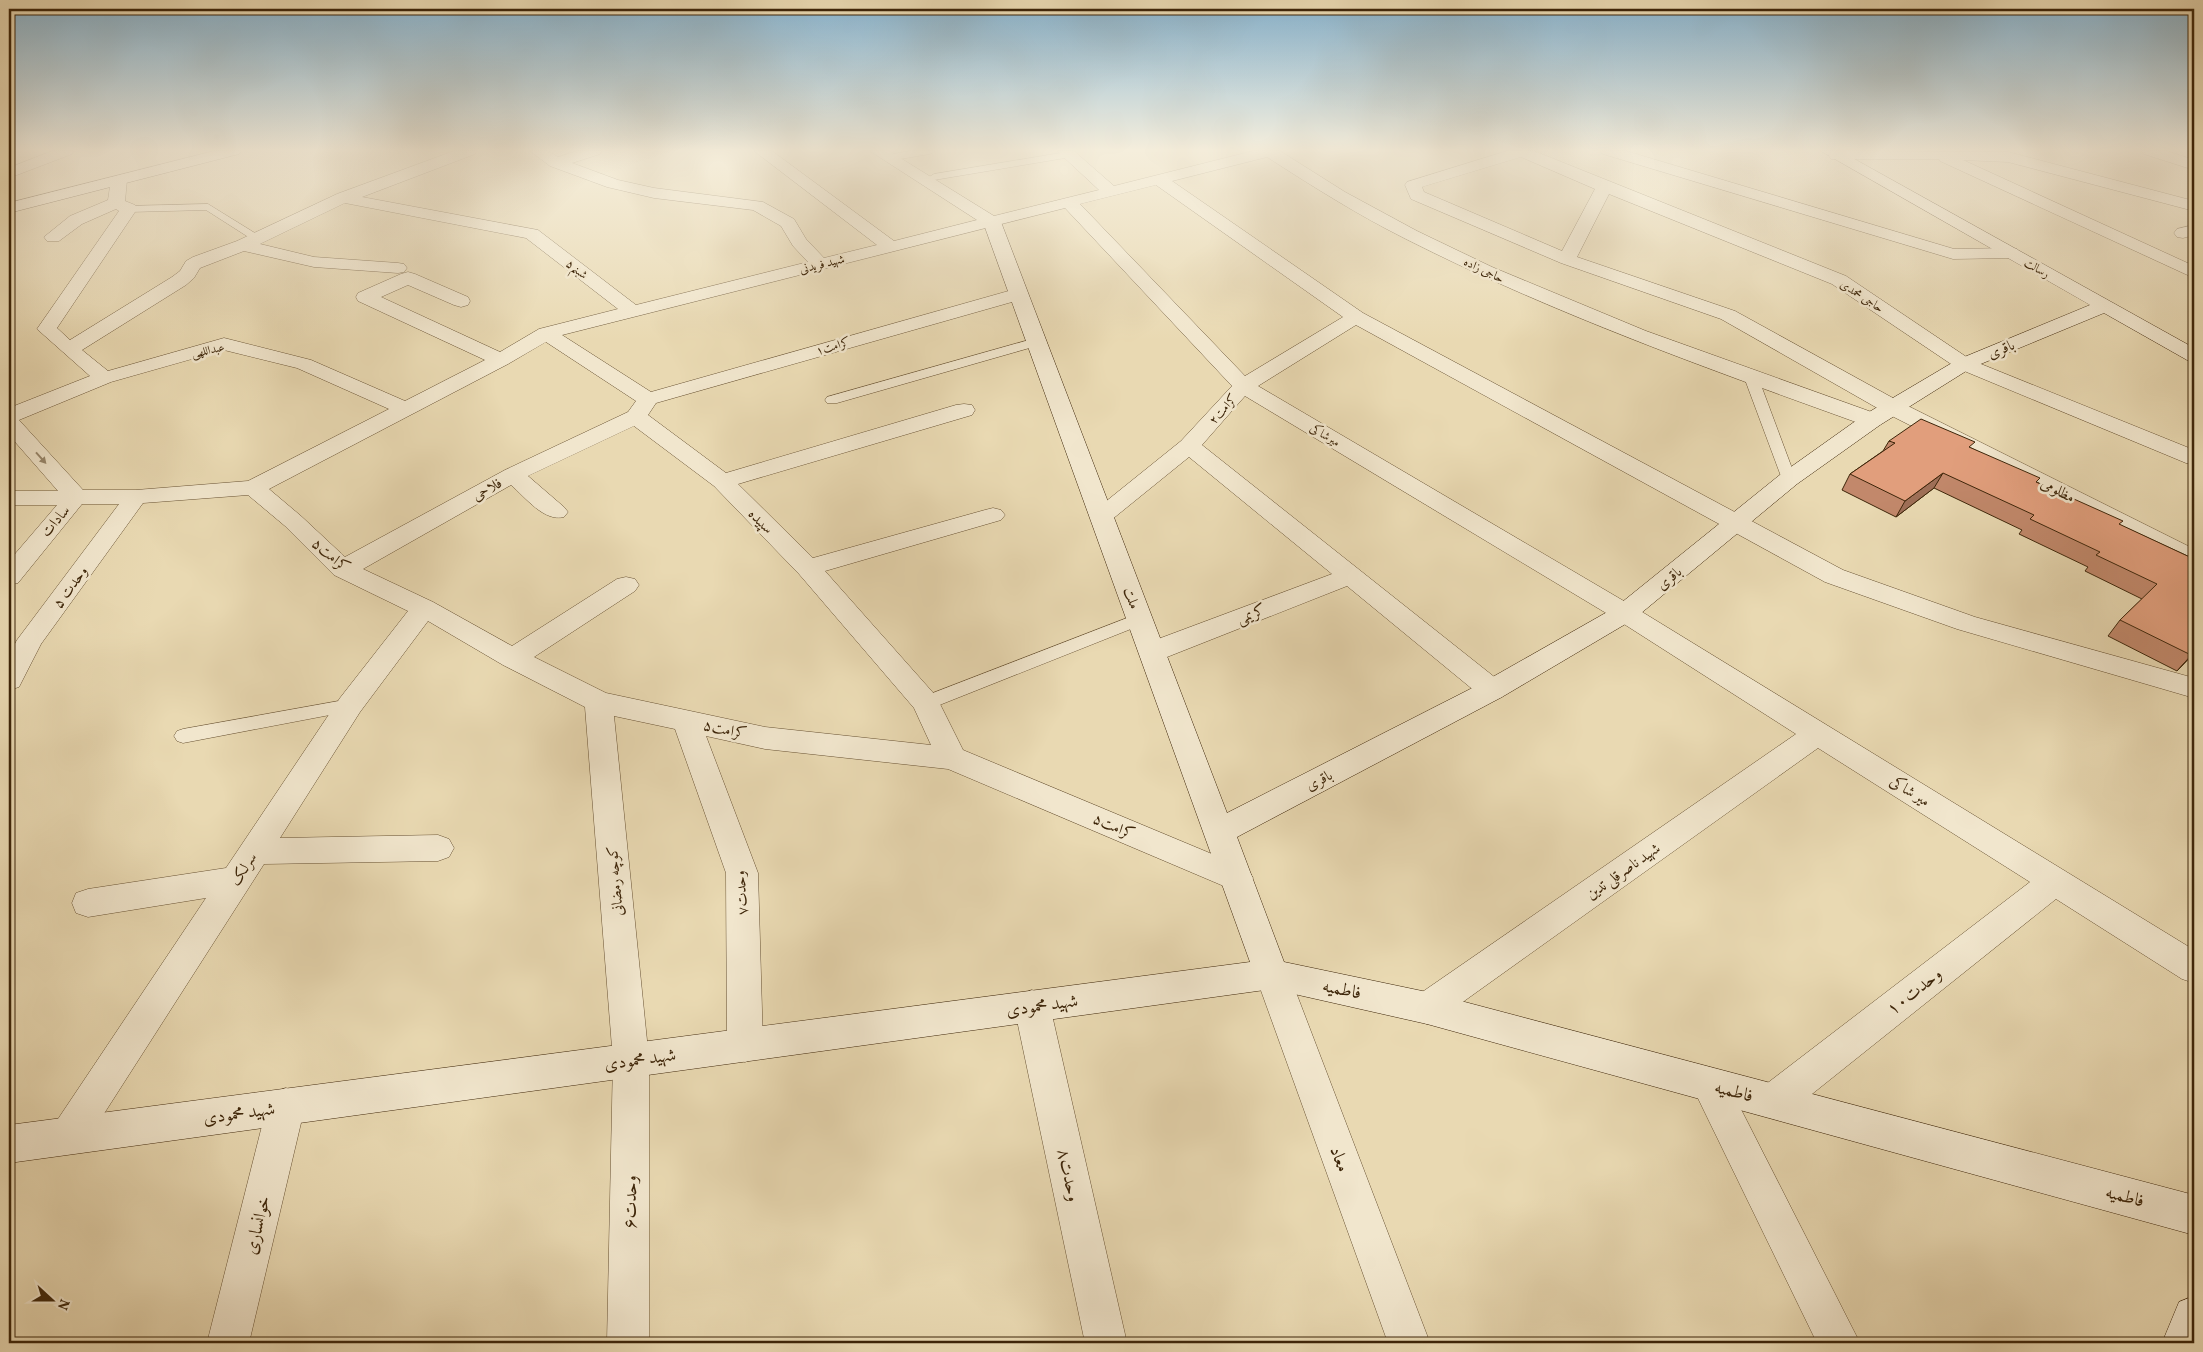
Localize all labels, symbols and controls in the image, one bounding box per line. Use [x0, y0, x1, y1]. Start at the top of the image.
street label: شهید فریدنی [798, 252, 846, 278]
street label: حاجی زاده [1461, 254, 1506, 287]
street label: رسالت [2021, 255, 2052, 283]
street label: شبنم۵ [560, 256, 591, 286]
street label: حاجی محمدی [1837, 277, 1886, 317]
street label: کرامت۱ [814, 334, 852, 359]
street label: باقری [1985, 335, 2018, 365]
street label: عبداللهی [190, 340, 226, 362]
street label: کرامت۲ [1206, 391, 1241, 428]
street label: میرشاکی [1306, 420, 1343, 451]
one-way arrow [36, 452, 47, 465]
street label: فلاحی [469, 474, 506, 507]
street label: مظلومی [2037, 474, 2078, 509]
street label: سادات [37, 501, 76, 542]
street label: سپیده [742, 505, 777, 540]
street label: کرامت۵ [307, 534, 354, 578]
street label: وحدت ۵ [49, 562, 94, 613]
street label: باقری [1653, 562, 1687, 596]
street label: ملت [1117, 585, 1144, 612]
street label: کریمی [1234, 600, 1269, 630]
street label: کرامت۵ [701, 716, 748, 745]
street label: باقری [1303, 766, 1337, 797]
street label: میر شاکی [1885, 771, 1934, 813]
street label: کرامت۵ [1089, 809, 1138, 846]
street label: شهید ناصرقلی تدین [1583, 839, 1665, 906]
street label: کوچه رمضانی [603, 845, 630, 917]
street label: سرلک [226, 849, 263, 891]
street label: ۷وحدت [730, 870, 755, 916]
street label: وحدت۱۰ [1882, 963, 1948, 1022]
street label: فاطمیه [1320, 974, 1363, 1007]
street label: شهید محمودی [1005, 989, 1080, 1024]
street label: شهید محمودی [603, 1043, 678, 1078]
street label: فاطمیه [1711, 1075, 1756, 1110]
street label: شهید محمودی [202, 1097, 277, 1132]
street label: معاد [1322, 1143, 1355, 1176]
street label: وحدت۸ [1050, 1146, 1085, 1204]
street label: وحدت۶ [619, 1175, 644, 1229]
street label: فاطمیه [2102, 1180, 2147, 1215]
street label: خوانساری [239, 1193, 278, 1257]
north arrow [28, 1274, 78, 1324]
text: N [52, 1296, 73, 1312]

